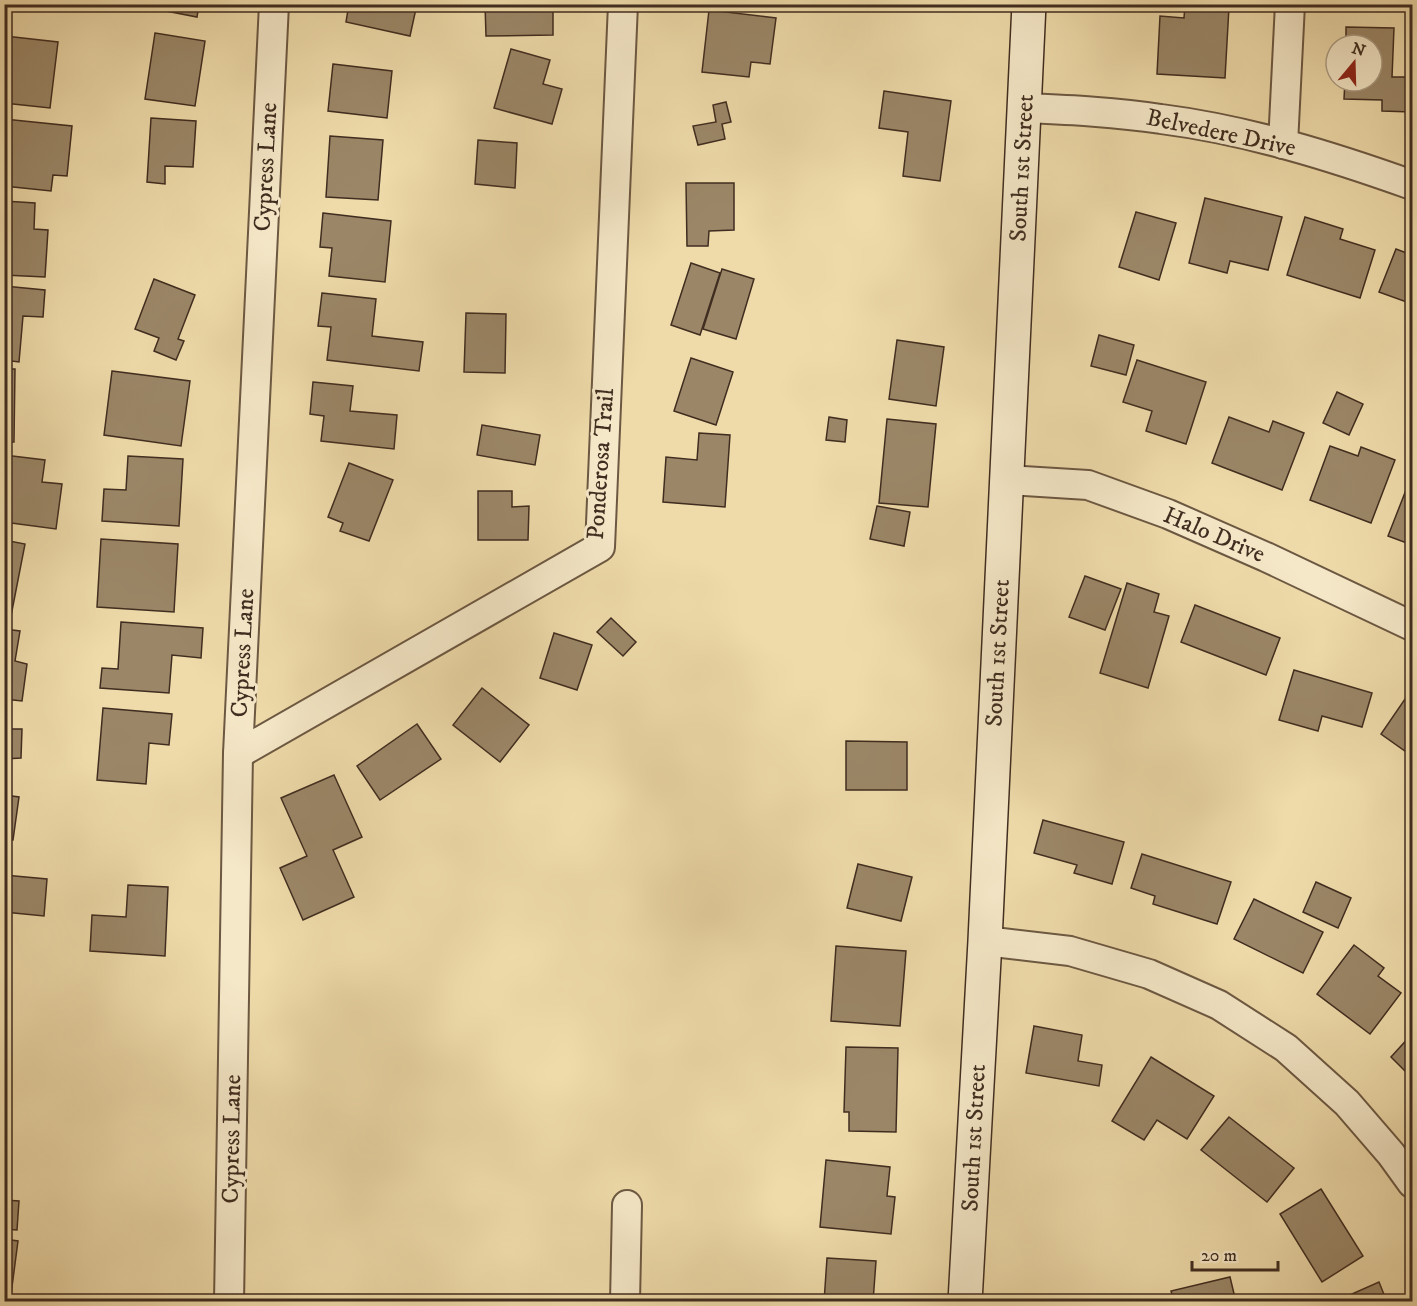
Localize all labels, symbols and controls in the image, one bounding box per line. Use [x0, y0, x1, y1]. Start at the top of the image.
north arrow [1324, 33, 1384, 93]
text: N [1349, 38, 1368, 61]
street label: South 1st Street [1003, 93, 1041, 243]
street label: Cypress Lane [248, 102, 284, 232]
street label: Belvedere Drive [1144, 103, 1298, 163]
street label: Ponderosa Trail [581, 386, 621, 541]
street label: Halo Drive [1159, 500, 1269, 570]
street label: South 1st Street [979, 578, 1017, 728]
street label: Cypress Lane [225, 588, 261, 718]
street label: South 1st Street [955, 1063, 993, 1213]
street label: Cypress Lane [216, 1074, 248, 1204]
scale bar [1192, 1234, 1278, 1272]
text: 20 m [1201, 1245, 1237, 1267]

